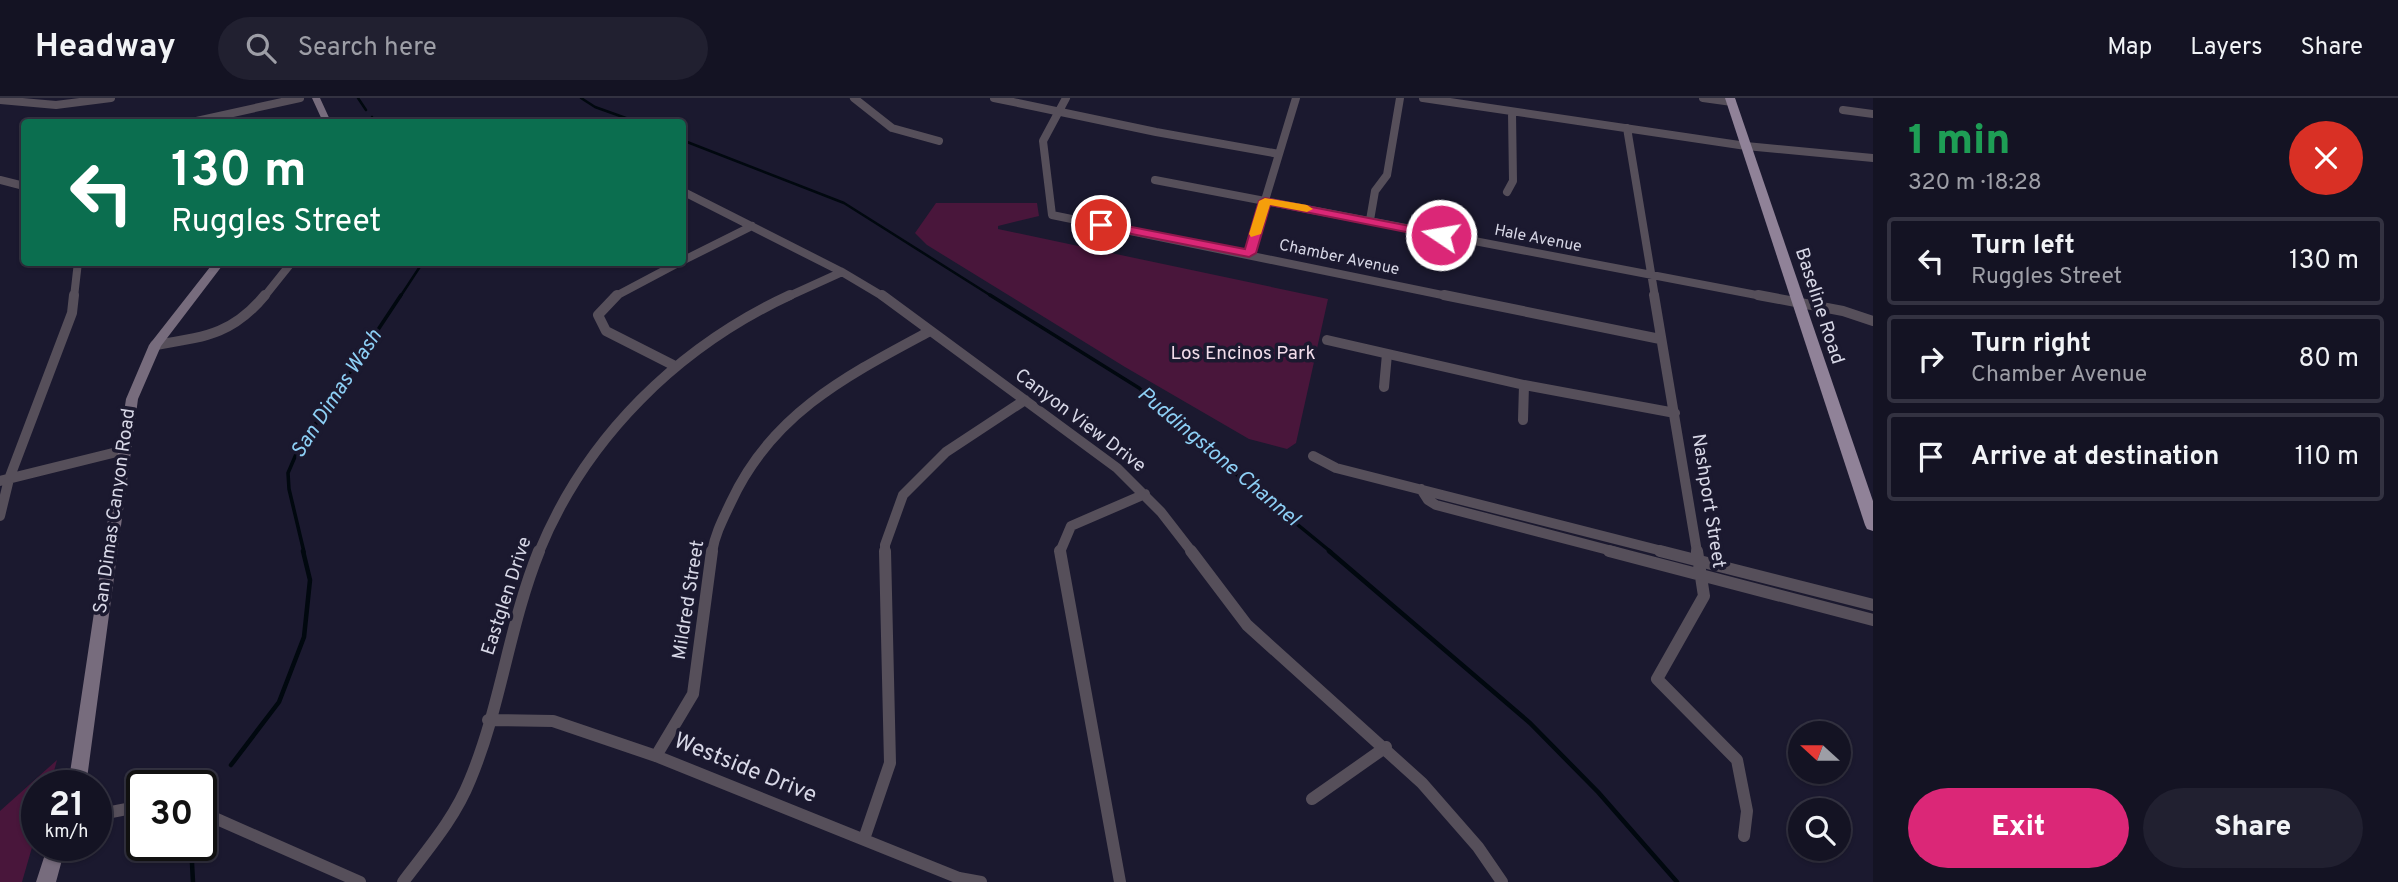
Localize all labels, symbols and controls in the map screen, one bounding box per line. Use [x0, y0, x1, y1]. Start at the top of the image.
search box [218, 17, 708, 80]
text: Headway [35, 27, 176, 69]
icon: search [242, 29, 280, 67]
text: Search here [298, 32, 437, 65]
text: Map [2107, 33, 2152, 63]
text: Layers [2190, 33, 2262, 63]
text: Share [2300, 33, 2363, 63]
text: 1 min [1908, 116, 2011, 169]
button: close [2289, 121, 2363, 195]
text: 130 m [171, 142, 307, 204]
icon: left [56, 147, 147, 238]
text: 320 m · 18:28 [1908, 169, 2042, 198]
pin [1071, 195, 1131, 255]
position arrow [1404, 198, 1478, 272]
text: Ruggles Street [171, 203, 381, 243]
icon: arrive [1082, 206, 1120, 244]
street label: Hale Avenue [1493, 221, 1583, 257]
text: Turn left [1971, 230, 2075, 263]
street label: Chamber Avenue [1277, 235, 1401, 281]
icon: left [1912, 242, 1950, 280]
street label: Baseline Road [1789, 245, 1849, 367]
text: 130 m [2289, 245, 2359, 278]
text: Ruggles Street [1971, 263, 2122, 292]
water label: San Dimas Wash [285, 324, 389, 464]
text: Turn right [1971, 328, 2091, 361]
icon: right [1912, 340, 1950, 378]
park label: Los Encinos Park [1171, 342, 1316, 366]
text: 80 m [2299, 343, 2359, 376]
text: Chamber Avenue [1971, 361, 2147, 390]
street label: Canyon View Drive [1010, 364, 1150, 478]
water label: Puddingstone Channel [1131, 381, 1306, 534]
street label: San Dimas Canyon Road [89, 407, 141, 615]
street label: Nashport Street [1686, 432, 1730, 570]
icon: arrive [1912, 438, 1950, 476]
text: Arrive at destination [1971, 441, 2219, 474]
text: 110 m [2295, 441, 2359, 474]
street label: Eastglen Drive [477, 534, 537, 658]
street label: Mildred Street [668, 539, 710, 661]
north arrow [1788, 721, 1852, 784]
map controls [1788, 721, 1851, 861]
street label: Westside Drive [669, 727, 821, 811]
speed limit sign: 30 [126, 770, 217, 861]
text: 21 [49, 784, 84, 828]
button: Exit [1908, 788, 2129, 868]
button: Share [2143, 788, 2363, 868]
button: search [1788, 798, 1851, 861]
text: km/h [45, 821, 88, 844]

